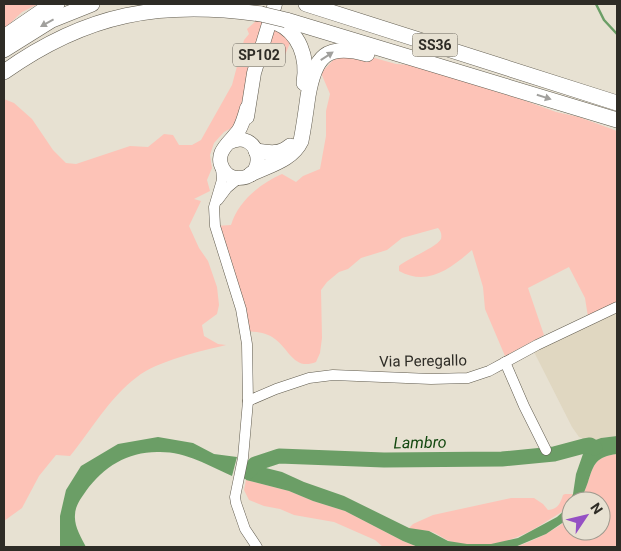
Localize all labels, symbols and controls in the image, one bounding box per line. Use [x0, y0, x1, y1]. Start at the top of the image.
one-way arrow [39, 19, 54, 27]
road number: SS36 [412, 34, 458, 56]
road number: SP102 [233, 44, 285, 66]
one-way arrow [320, 51, 334, 60]
one-way arrow [537, 94, 552, 102]
street label: Via Peregallo [379, 351, 467, 371]
water label: Lambro [393, 433, 447, 452]
north arrow [561, 491, 611, 541]
text: N [587, 500, 606, 517]

